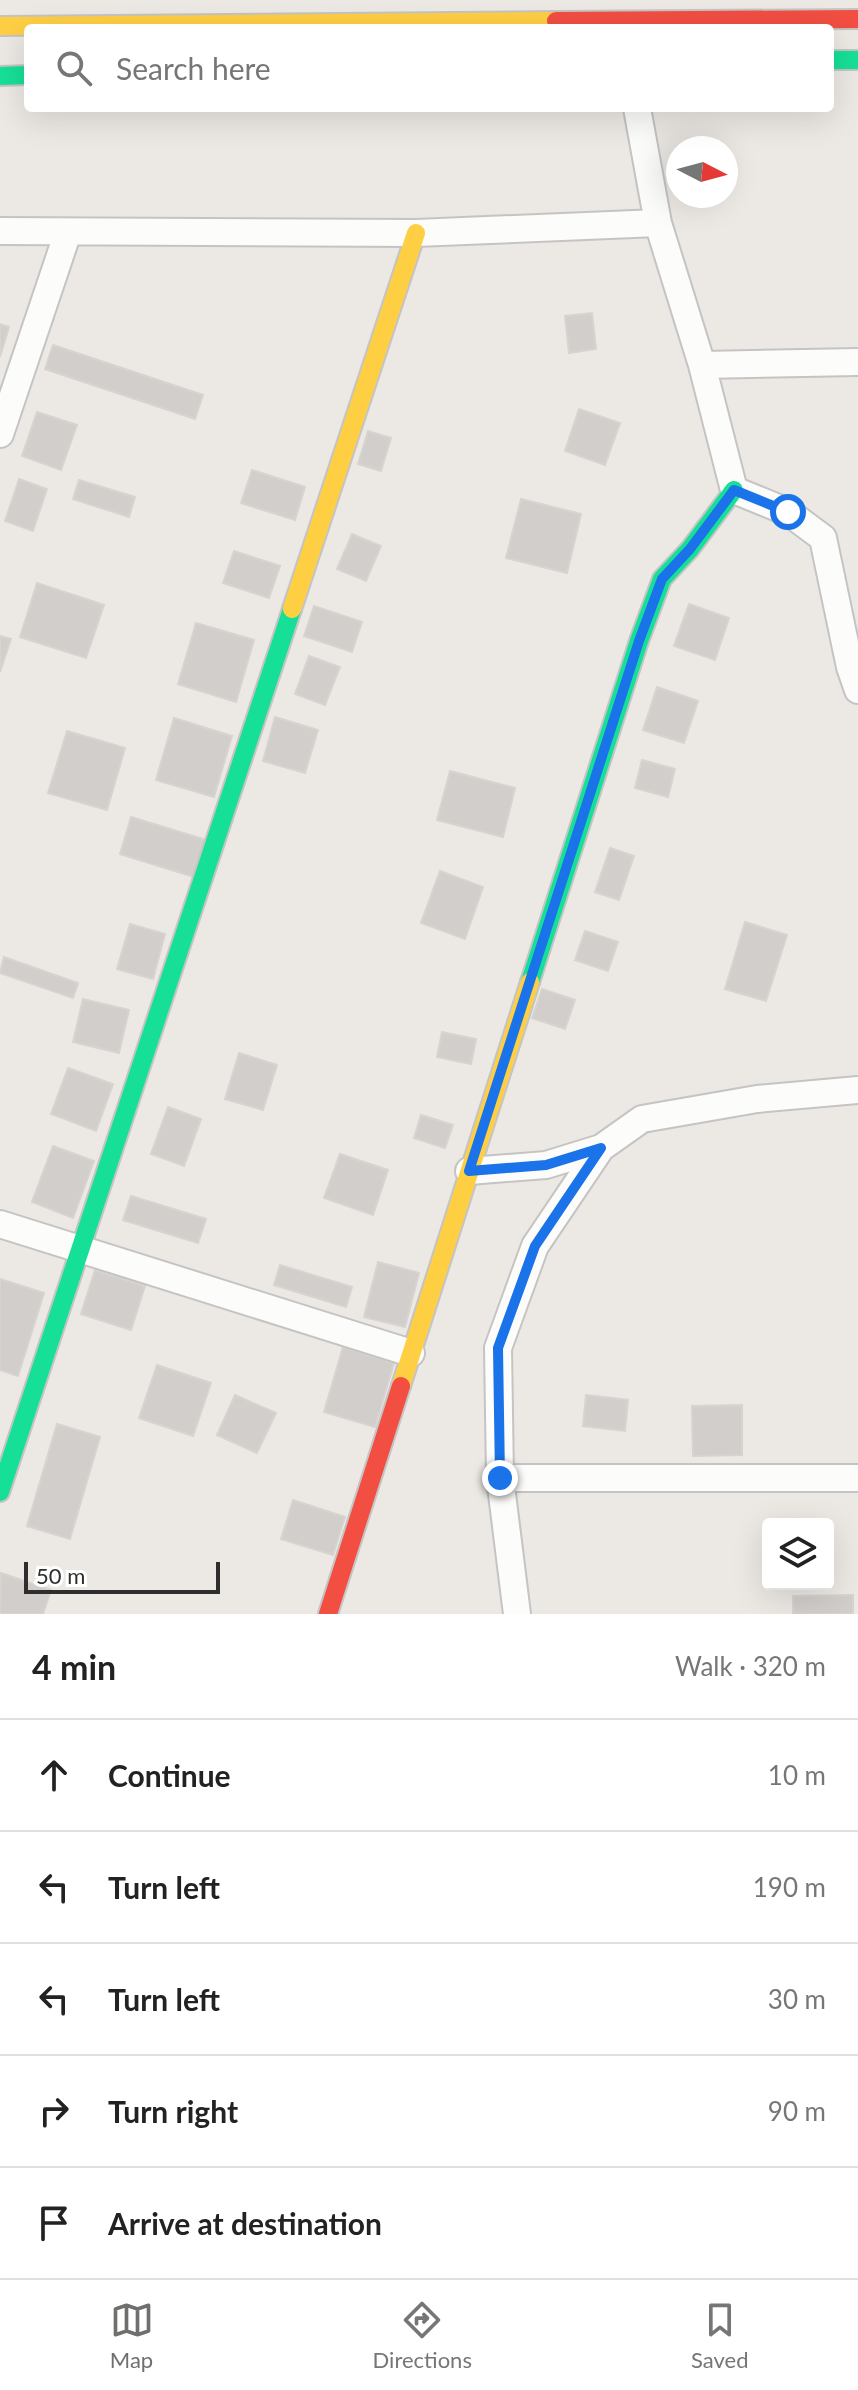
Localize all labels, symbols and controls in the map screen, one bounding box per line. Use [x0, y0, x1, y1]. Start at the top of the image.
search box [24, 24, 834, 112]
icon: search [52, 46, 96, 90]
text: Search here [116, 50, 271, 86]
north arrow [666, 136, 738, 208]
route start [770, 494, 806, 530]
route end [482, 1460, 518, 1496]
map controls [762, 1518, 834, 1590]
button: layers [762, 1518, 834, 1590]
scale bar [24, 1558, 220, 1594]
text: 50 m [36, 1562, 85, 1589]
text: 4 min [32, 1646, 116, 1687]
text: Walk · 320 m [675, 1650, 826, 1682]
icon: ahead [32, 1753, 76, 1797]
text: Continue [108, 1757, 231, 1793]
text: 10 m [768, 1759, 826, 1791]
icon: left [32, 1865, 76, 1909]
text: Turn left [108, 1869, 220, 1905]
text: 190 m [753, 1871, 826, 1903]
icon: left [32, 1977, 76, 2021]
text: Turn left [108, 1981, 220, 2017]
text: 30 m [768, 1983, 826, 2015]
icon: right [32, 2089, 76, 2133]
text: Turn right [108, 2093, 238, 2129]
text: 90 m [768, 2095, 826, 2127]
icon: arrive [32, 2201, 76, 2245]
text: Arrive at destination [108, 2205, 382, 2241]
tab: Map [110, 2298, 154, 2373]
tab: Directions [373, 2298, 472, 2373]
tab: Saved [691, 2298, 748, 2373]

